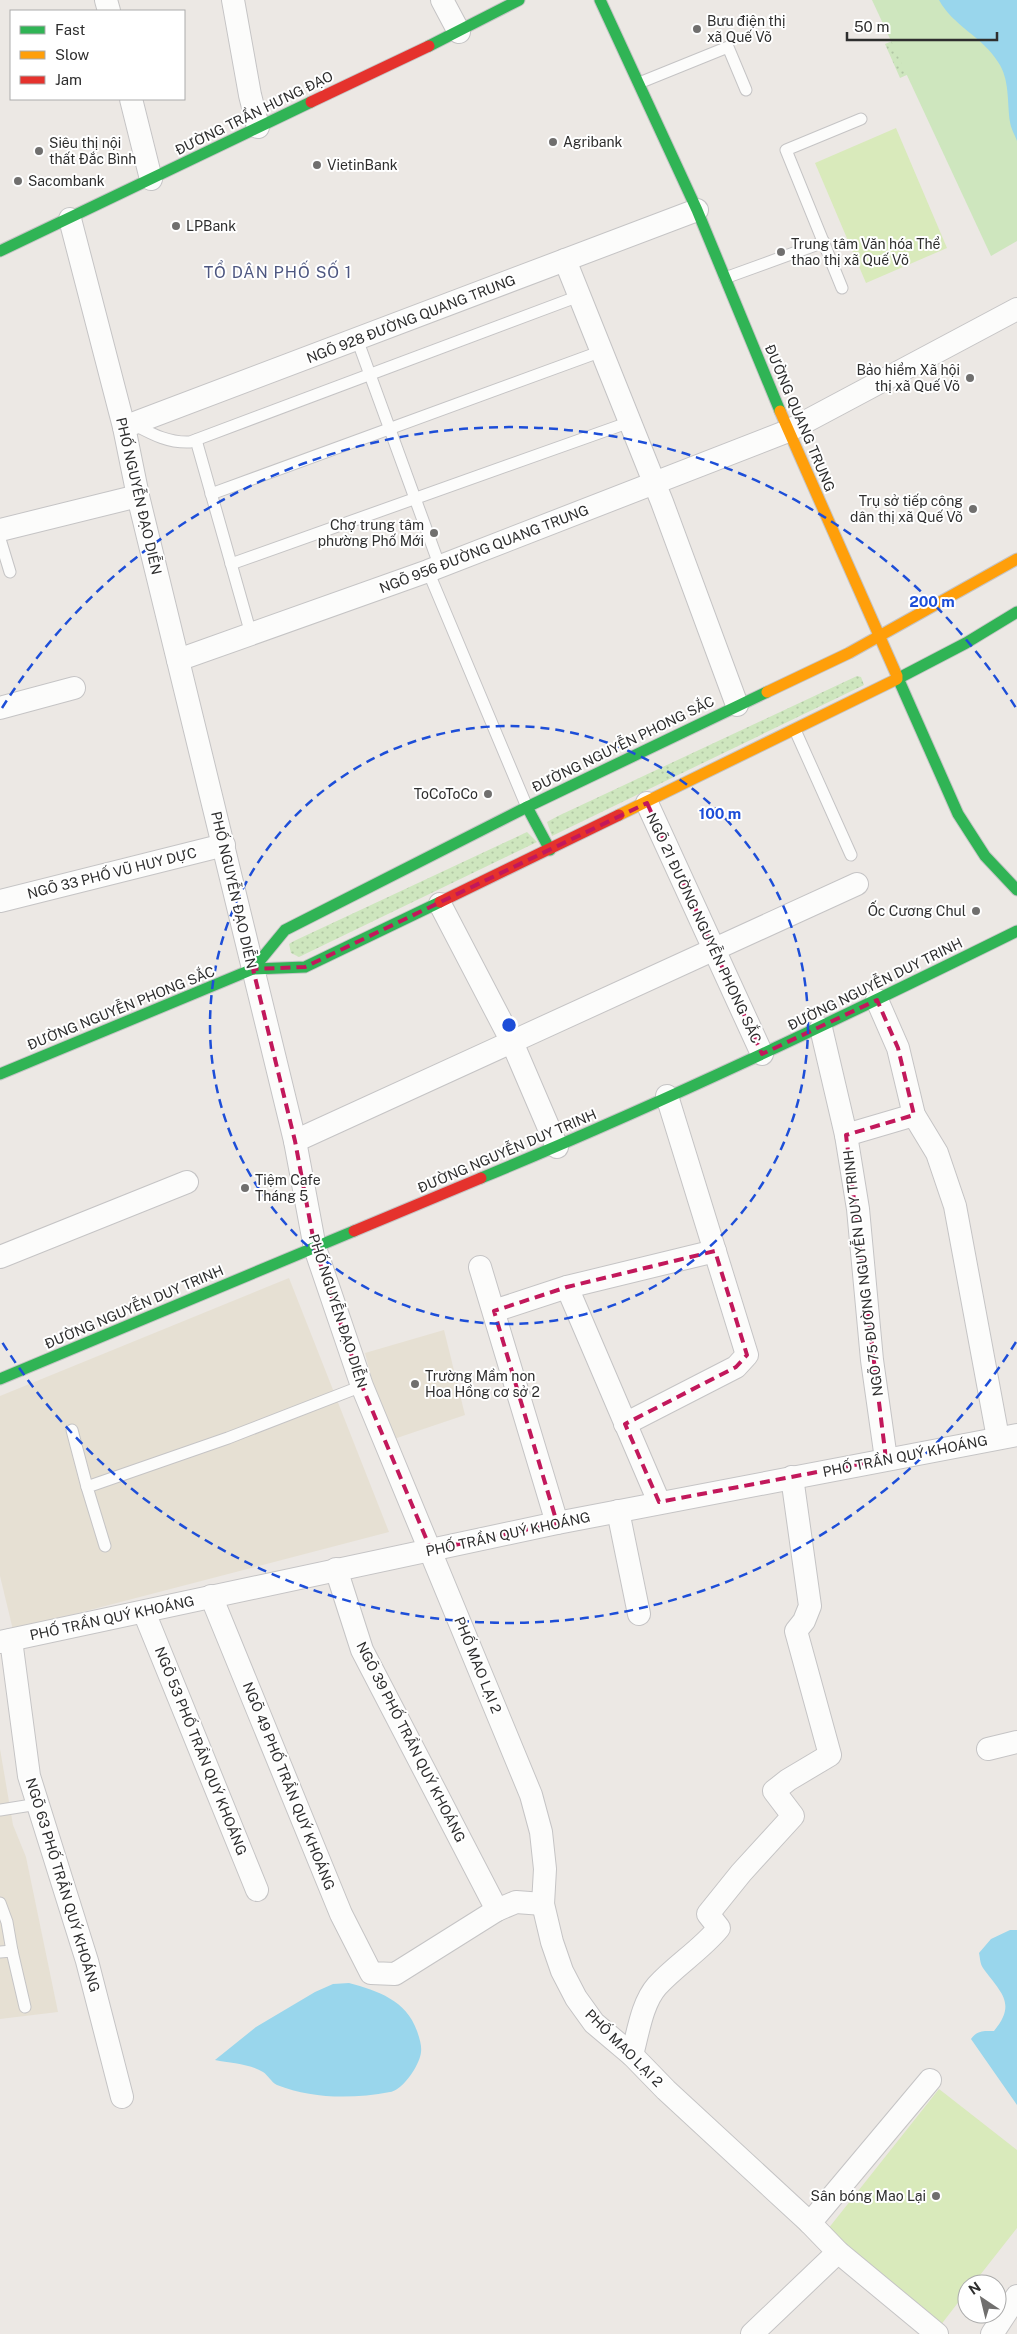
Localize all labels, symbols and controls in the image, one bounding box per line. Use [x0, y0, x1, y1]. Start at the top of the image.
legend [10, 10, 185, 100]
scale bar [847, 10, 997, 42]
place label: Bưu điện thị xã Quế Võ [707, 13, 785, 45]
text: 50 m [854, 18, 889, 35]
text: Fast [55, 21, 85, 38]
marker: Bưu điện thị xã Quế Võ [691, 23, 703, 35]
text: Slow [55, 46, 90, 63]
street label: ĐƯỜNG TRẦN HƯNG ĐẠO [171, 65, 336, 158]
text: Jam [55, 71, 82, 88]
place label: Agribank [563, 134, 623, 150]
place label: Siêu thị nội thất Đắc Bình [49, 135, 136, 167]
marker: Agribank [547, 136, 559, 148]
marker: Siêu thị nội thất Đắc Bình [33, 145, 45, 157]
place label: VietinBank [327, 157, 398, 173]
marker: VietinBank [311, 159, 323, 171]
place label: Sacombank [28, 173, 105, 189]
marker: Sacombank [12, 175, 24, 187]
place label: LPBank [186, 218, 236, 234]
marker: LPBank [170, 220, 182, 232]
place label: Trung tâm Văn hóa Thể thao thị xã Quế Võ [791, 236, 941, 268]
marker: Trung tâm Văn hóa Thể thao thị xã Quế Võ [775, 246, 787, 258]
district label: TỔ DÂN PHỐ SỐ 1 [204, 260, 352, 282]
street label: NGÕ 928 ĐƯỜNG QUANG TRUNG [304, 270, 518, 366]
street label: ĐƯỜNG QUANG TRUNG [762, 341, 840, 494]
place label: Bảo hiểm Xã hội thị xã Quế Võ [856, 362, 960, 394]
marker: Bảo hiểm Xã hội thị xã Quế Võ [964, 372, 976, 384]
street label: PHỐ NGUYỄN ĐẠO DIỄN [113, 415, 168, 576]
place label: Trụ sở tiếp công dân thị xã Quế Võ [850, 493, 963, 525]
street label: NGÕ 956 ĐƯỜNG QUANG TRUNG [376, 500, 591, 596]
marker: Trụ sở tiếp công dân thị xã Quế Võ [967, 503, 979, 515]
place label: Chợ trung tâm phường Phố Mới [318, 517, 424, 549]
marker: Chợ trung tâm phường Phố Mới [428, 527, 440, 539]
text: 200 m [909, 593, 955, 610]
street label: ĐƯỜNG NGUYỄN PHONG SẮC [528, 690, 717, 795]
place label: ToCoToCo [414, 786, 478, 802]
marker: ToCoToCo [482, 788, 494, 800]
text: 100 m [699, 805, 741, 822]
street label: PHỐ NGUYỄN ĐẠO DIỄN [208, 809, 263, 970]
street label: NGÕ 21 ĐƯỜNG NGUYỄN PHONG SẮC [643, 809, 767, 1046]
street label: NGÕ 33 PHỐ VŨ HUY DỰC [25, 841, 198, 902]
place label: Ốc Cương Chul [868, 900, 966, 919]
marker: Ốc Cương Chul [970, 905, 982, 917]
street label: ĐƯỜNG NGUYỄN DUY TRINH [784, 932, 965, 1033]
street label: ĐƯỜNG NGUYỄN PHONG SẮC [24, 960, 217, 1053]
centre of rings [500, 1016, 518, 1034]
street label: ĐƯỜNG NGUYỄN DUY TRINH [414, 1103, 599, 1196]
street label: NGÕ 75 ĐƯỜNG NGUYỄN DUY TRINH [837, 1149, 886, 1397]
place label: Tiệm Cafe Tháng 5 [255, 1172, 321, 1204]
marker: Tiệm Cafe Tháng 5 [239, 1182, 251, 1194]
street label: PHỐ NGUYỄN ĐẠO DIỄN [306, 1231, 373, 1390]
street label: ĐƯỜNG NGUYỄN DUY TRINH [41, 1259, 226, 1352]
place label: Trường Mầm non Hoa Hồng cơ sở 2 [425, 1368, 540, 1400]
marker: Trường Mầm non Hoa Hồng cơ sở 2 [409, 1378, 421, 1390]
street label: PHỐ TRẦN QUÝ KHOÁNG [821, 1429, 989, 1480]
street label: PHỐ TRẦN QUÝ KHOÁNG [424, 1506, 592, 1559]
street label: PHỐ TRẦN QUÝ KHOÁNG [28, 1590, 196, 1643]
street label: PHỐ MAO LẠI 2 [451, 1613, 507, 1716]
street label: NGÕ 39 PHỐ TRẦN QUÝ KHOÁNG [353, 1638, 471, 1845]
street label: NGÕ 53 PHỐ TRẦN QUÝ KHOÁNG [152, 1643, 253, 1858]
street label: NGÕ 49 PHỐ TRẦN QUÝ KHOÁNG [240, 1678, 341, 1892]
street label: NGÕ 63 PHỐ TRẦN QUÝ KHOÁNG [23, 1775, 106, 1994]
street label: PHỐ MAO LẠI 2 [582, 2004, 668, 2090]
place label: Sân bóng Mao Lại [811, 2188, 926, 2204]
marker: Sân bóng Mao Lại [930, 2190, 942, 2202]
north arrow [957, 2274, 1007, 2324]
text: N [965, 2279, 984, 2298]

